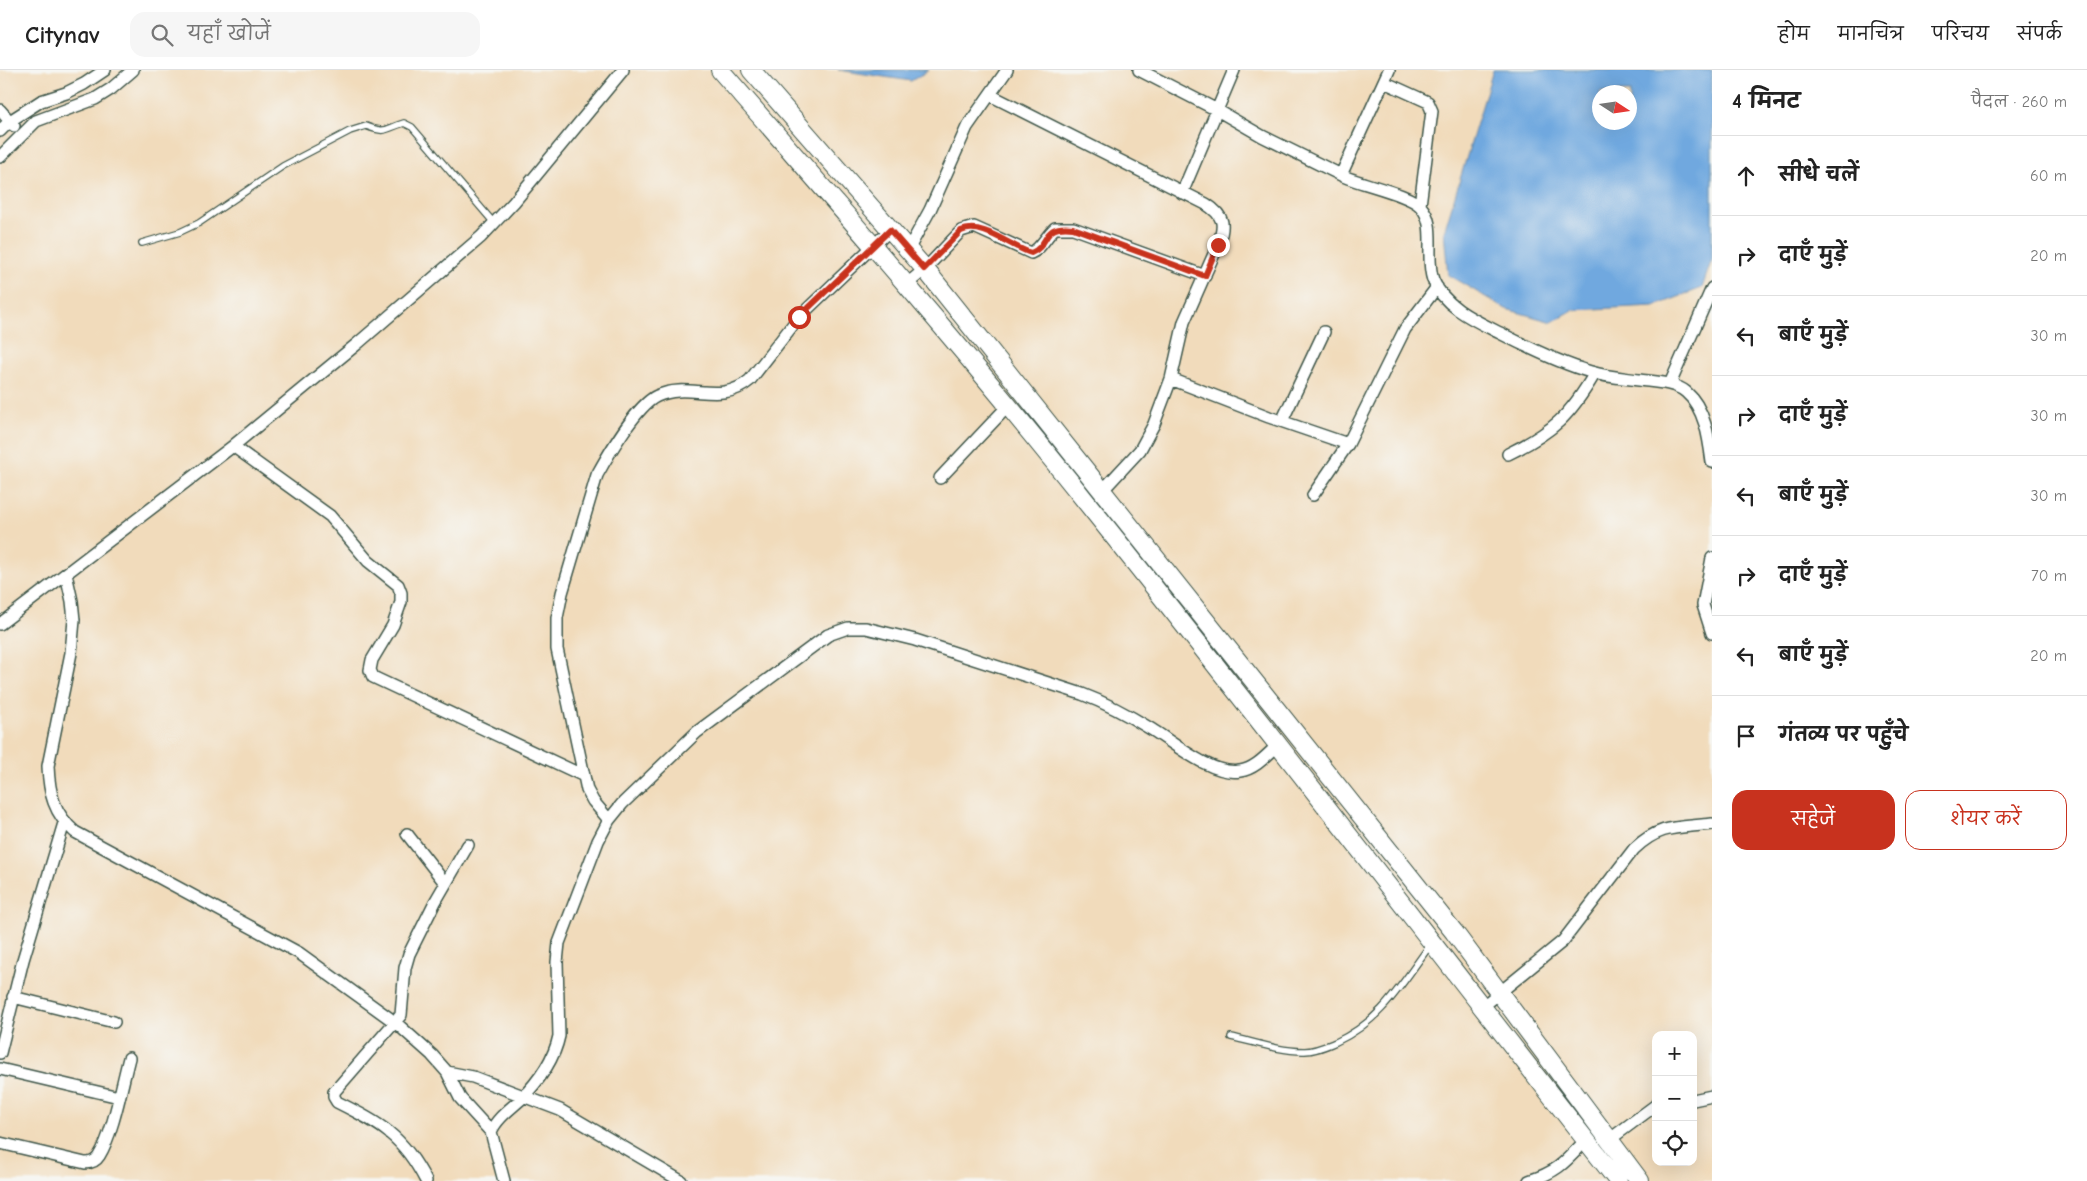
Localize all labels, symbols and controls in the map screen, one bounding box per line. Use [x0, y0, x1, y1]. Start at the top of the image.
search box [130, 12, 480, 57]
text: Citynav [25, 21, 100, 49]
icon: search [148, 21, 176, 49]
text: यहाँ खोजें [188, 23, 271, 45]
text: होम [1778, 24, 1810, 45]
text: मानचित्र [1838, 24, 1904, 45]
text: परिचय [1932, 24, 1989, 45]
text: संपर्क [2017, 24, 2062, 45]
north arrow [1592, 85, 1637, 130]
text: 4 मिनट [1732, 89, 1800, 113]
text: पैदल · 260 m [1971, 93, 2067, 111]
icon: ahead [1732, 162, 1760, 190]
text: सीधे चलें [1779, 164, 1859, 186]
text: 60 m [2030, 167, 2067, 185]
route end [1207, 234, 1230, 257]
icon: right [1732, 242, 1760, 270]
text: दाएँ मुड़ें [1779, 244, 1847, 266]
text: 20 m [2030, 247, 2067, 265]
route start [788, 306, 811, 329]
icon: left [1732, 322, 1760, 350]
text: बाएँ मुड़ें [1779, 324, 1848, 346]
text: 30 m [2031, 327, 2067, 345]
icon: right [1732, 402, 1760, 430]
text: दाएँ मुड़ें [1779, 404, 1847, 426]
text: 30 m [2031, 407, 2067, 425]
icon: left [1732, 482, 1760, 510]
text: बाएँ मुड़ें [1779, 484, 1848, 506]
text: 30 m [2031, 487, 2067, 505]
icon: right [1732, 562, 1760, 590]
text: दाएँ मुड़ें [1779, 564, 1847, 586]
text: 70 m [2031, 567, 2067, 585]
icon: left [1732, 642, 1760, 670]
text: बाएँ मुड़ें [1779, 644, 1848, 666]
text: 20 m [2030, 647, 2067, 665]
icon: arrive [1732, 722, 1760, 750]
text: गंतव्य पर पहुँचे [1779, 724, 1908, 746]
button: सहेजें [1732, 790, 1895, 850]
button: शेयर करें [1905, 790, 2067, 850]
map controls [1652, 1031, 1697, 1166]
button: + [1652, 1031, 1697, 1076]
button: − [1652, 1076, 1697, 1121]
button: locate [1652, 1121, 1697, 1166]

